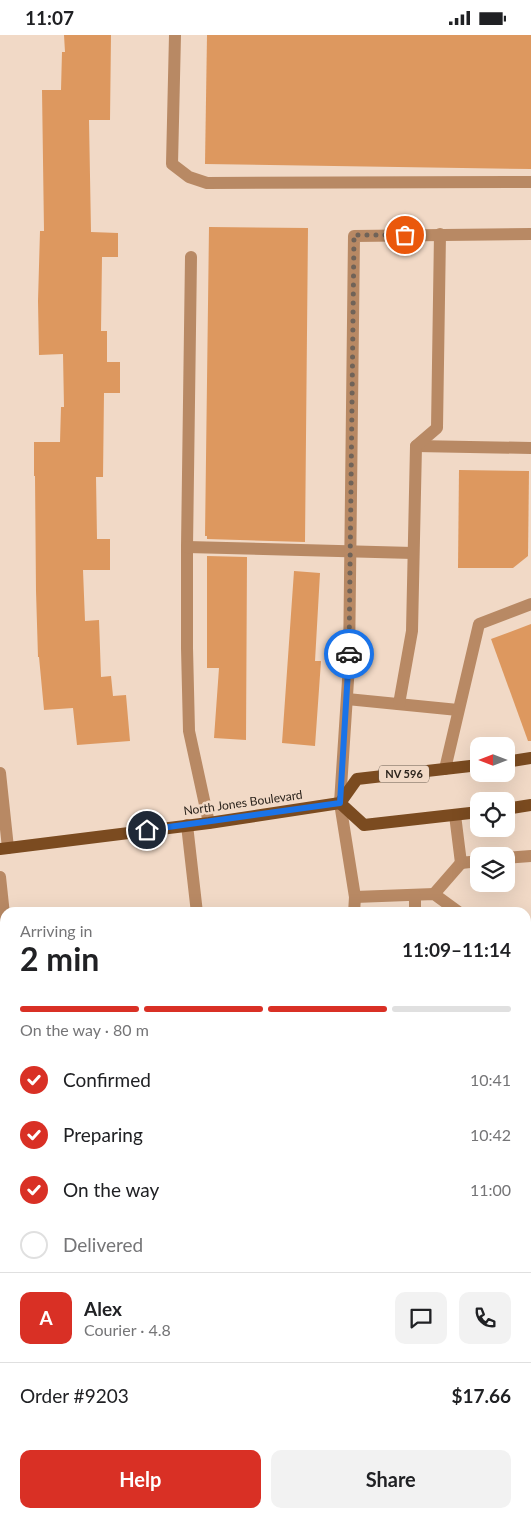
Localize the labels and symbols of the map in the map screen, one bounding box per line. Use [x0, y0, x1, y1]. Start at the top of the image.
pin [384, 214, 426, 256]
courier [324, 629, 374, 679]
north arrow [470, 737, 515, 783]
road number: NV 596 [379, 766, 429, 783]
street label: North Jones Boulevard [183, 787, 303, 818]
pin [126, 809, 168, 851]

